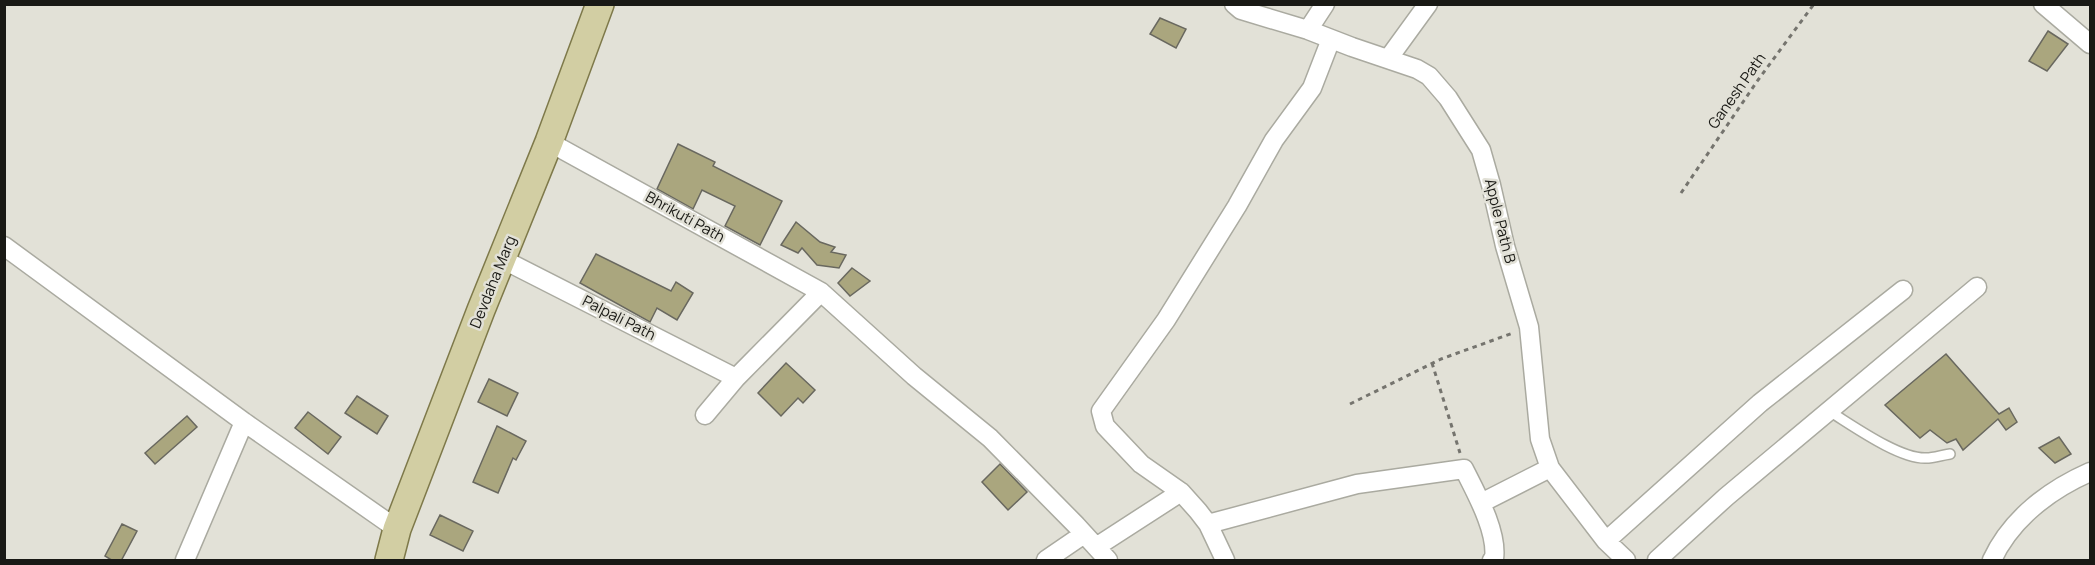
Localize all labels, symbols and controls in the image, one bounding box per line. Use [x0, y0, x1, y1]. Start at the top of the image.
street label: Ganesh Path [1703, 48, 1771, 133]
street label: Apple Path B [1480, 176, 1521, 265]
street label: Bhrikuti Path [642, 186, 729, 247]
street label: Devdaha Marg [464, 232, 521, 331]
street label: Palpali Path [579, 290, 660, 345]

